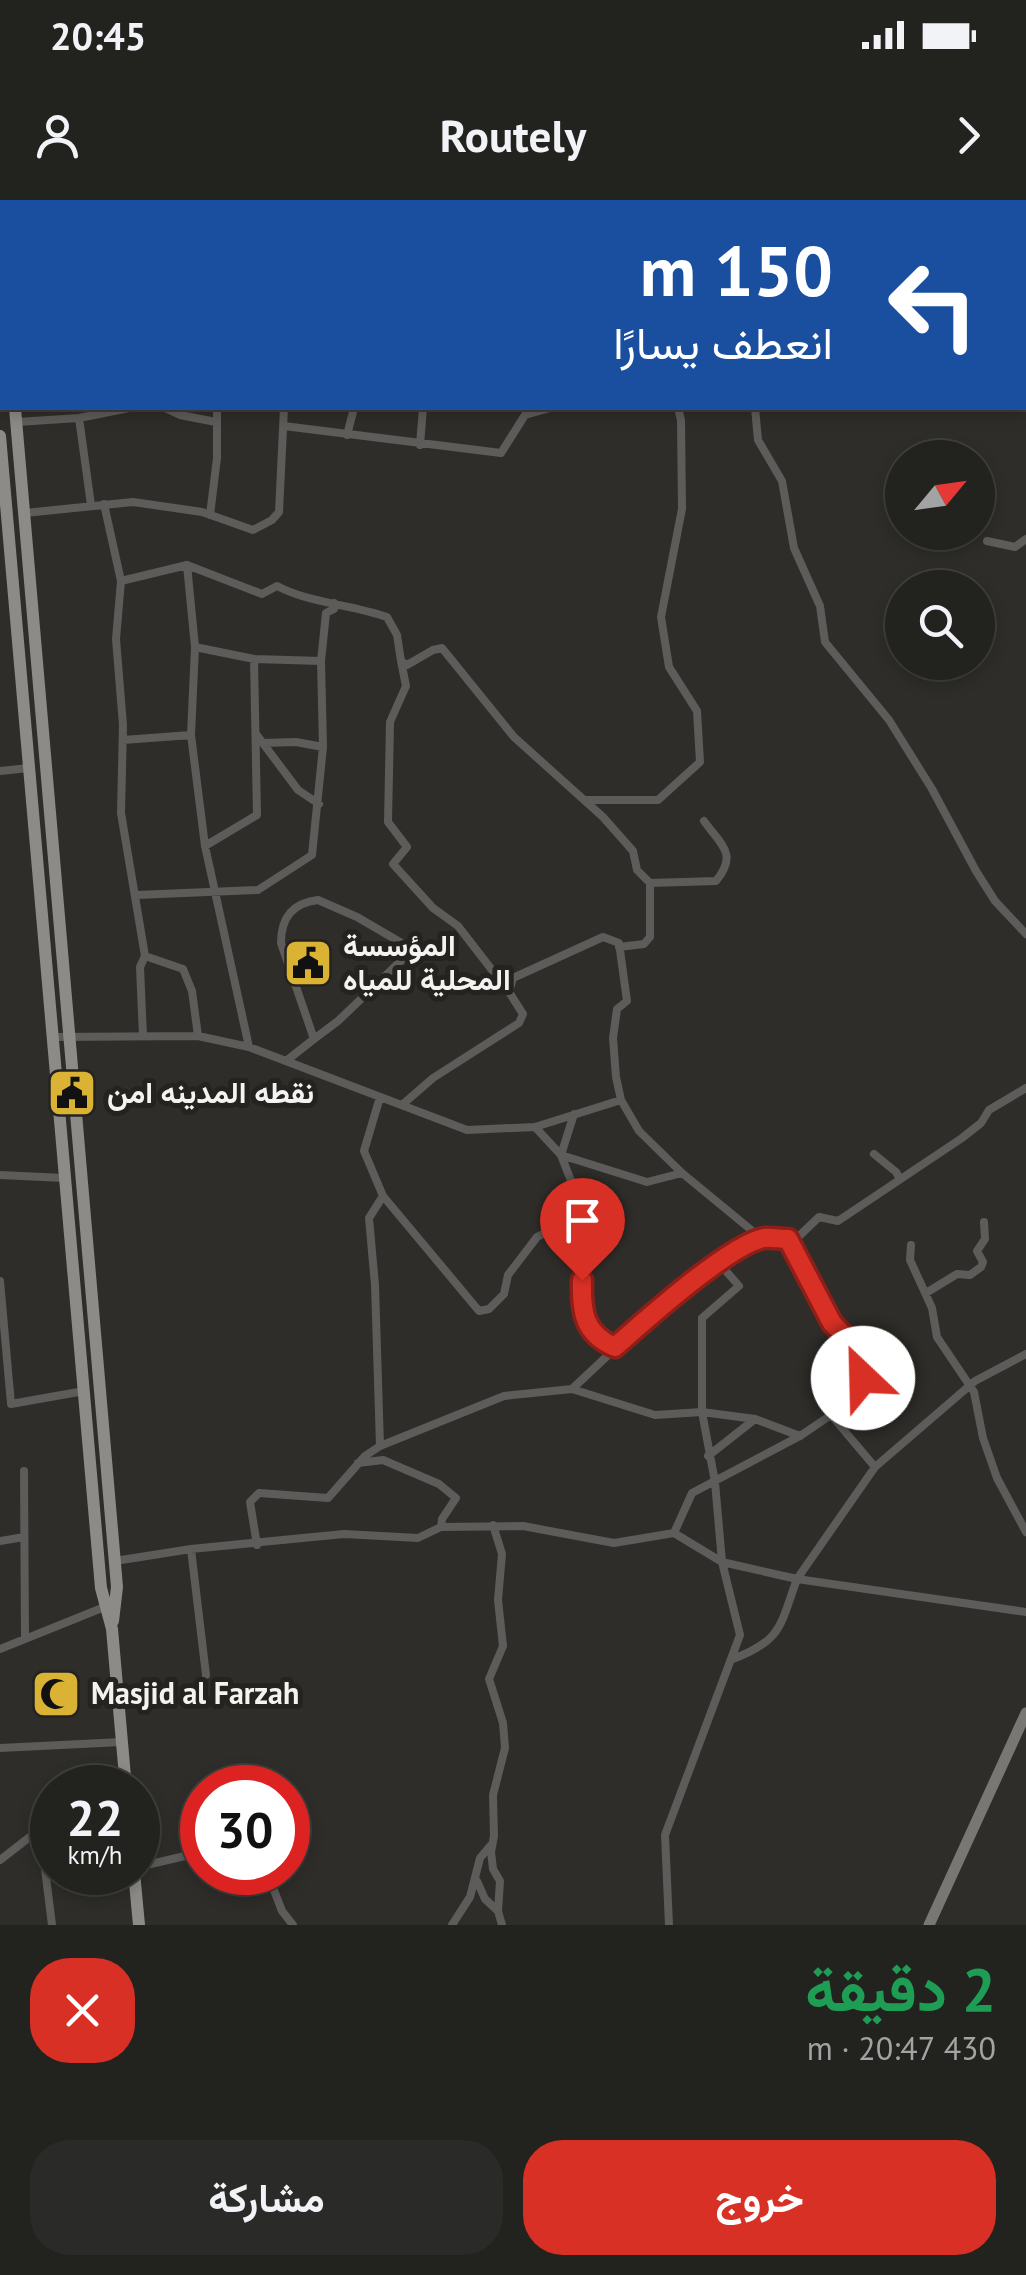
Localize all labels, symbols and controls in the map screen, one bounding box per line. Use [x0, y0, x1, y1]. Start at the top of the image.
text: 20:45 [50, 11, 146, 60]
text: Routely [440, 106, 586, 164]
icon: person [30, 108, 85, 163]
icon: forward [941, 108, 996, 163]
text: 150 m [640, 225, 833, 315]
icon: left [868, 240, 998, 370]
text: انعطف يسارًا [613, 313, 833, 371]
north arrow [885, 440, 995, 550]
map controls [885, 440, 995, 680]
button: search [885, 570, 995, 680]
place label: المؤسسة المحلية للمياه [343, 925, 511, 998]
public building icon: المؤسسة المحلية للمياه [282, 937, 334, 989]
public building icon: نقطه المدينه امن [46, 1067, 98, 1119]
place label: نقطه المدينه امن [107, 1072, 314, 1111]
pin [540, 1178, 625, 1281]
icon: arrive [555, 1193, 610, 1248]
position arrow [811, 1326, 915, 1430]
mosque icon: Masjid al Farzah [30, 1668, 82, 1720]
place label: Masjid al Farzah [91, 1673, 299, 1712]
speed limit sign: 30 [180, 1765, 310, 1895]
text: 22 [67, 1785, 123, 1850]
text: km/h [68, 1839, 122, 1871]
text: 2 دقيقة [805, 1950, 996, 2028]
button: close [30, 1958, 135, 2063]
text: 430 m · 20:47 [807, 2027, 996, 2069]
button: مشاركة [30, 2140, 503, 2255]
button: خروج [523, 2140, 996, 2255]

